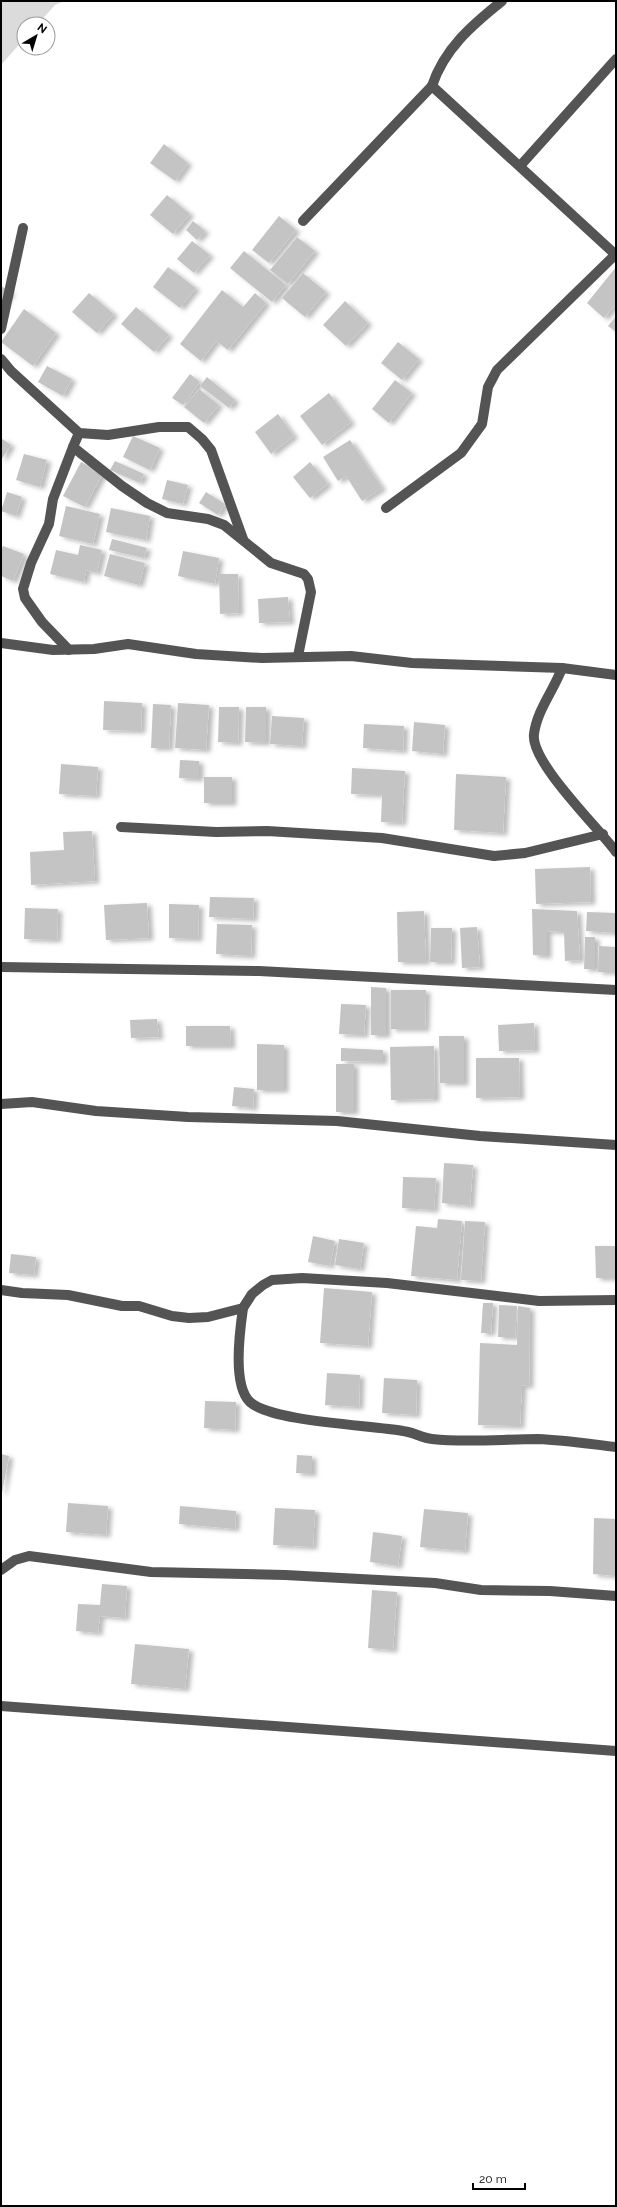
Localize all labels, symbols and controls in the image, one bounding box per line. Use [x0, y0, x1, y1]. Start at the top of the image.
north arrow [16, 16, 56, 56]
text: N [35, 21, 49, 36]
scale bar [473, 2165, 525, 2191]
text: 20 m [479, 2172, 507, 2186]

